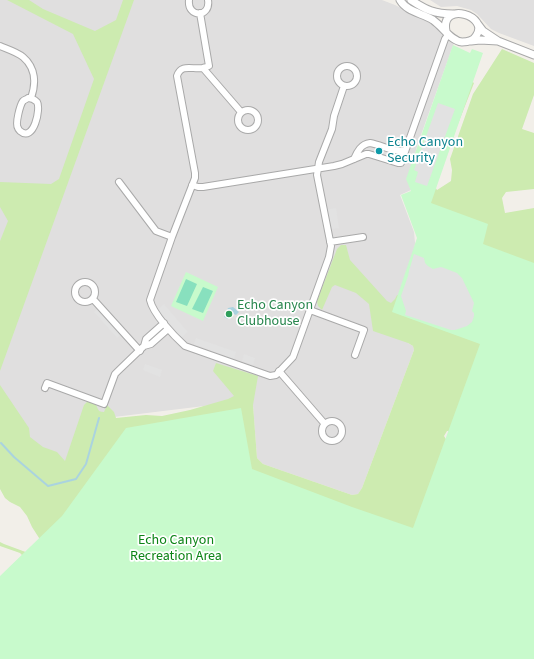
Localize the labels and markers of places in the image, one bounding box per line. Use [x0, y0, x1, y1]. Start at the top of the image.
place label: Echo Canyon Security [387, 135, 463, 168]
marker: Echo Canyon Security [374, 146, 384, 156]
place label: Echo Canyon Clubhouse [237, 298, 313, 330]
marker: Echo Canyon Clubhouse [224, 309, 234, 319]

